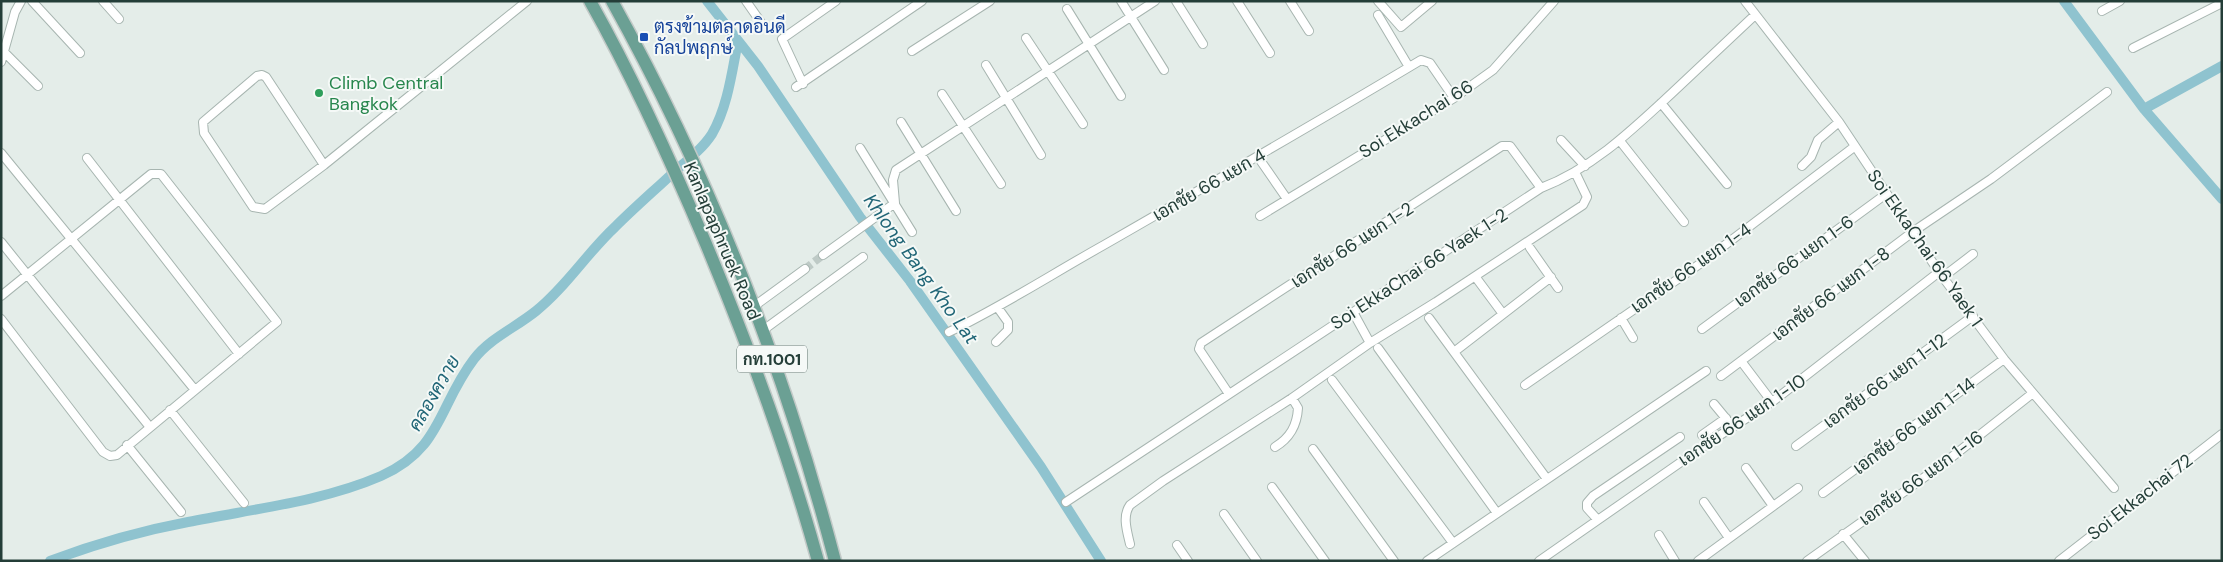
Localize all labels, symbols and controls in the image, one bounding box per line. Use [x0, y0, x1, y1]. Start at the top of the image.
place label: ตรงข้ามตลาดอินดี กัลปพฤกษ์ [654, 14, 786, 60]
marker: ตรงข้ามตลาดอินดี กัลปพฤกษ์ [638, 31, 650, 43]
place label: Climb Central Bangkok [329, 71, 443, 116]
street label: Soi Ekkachai 66 [1354, 74, 1478, 164]
marker: Climb Central Bangkok [313, 87, 325, 99]
street label: เอกชัย 66 แยก 4 [1148, 143, 1270, 227]
street label: Kanlapaphruek Road [678, 158, 766, 324]
street label: Soi EkkaChai 66 Yaek 1 [1862, 165, 1988, 331]
water label: Khlong Bang Kho Lat [858, 189, 984, 350]
street label: เอกชัย 66 แยก 1-2 [1286, 196, 1418, 294]
street label: Soi EkkaChai 66 Yaek 1-2 [1326, 203, 1512, 335]
street label: เอกชัย 66 แยก 1-6 [1729, 209, 1859, 313]
street label: เอกชัย 66 แยก 1-4 [1626, 217, 1756, 319]
street label: เอกชัย 66 แยก 1-8 [1767, 242, 1895, 346]
street label: เอกชัย 66 แยก 1-12 [1818, 328, 1952, 434]
road number: กท.1001 [737, 346, 807, 372]
water label: คลองควาย [402, 350, 466, 435]
street label: เอกชัย 66 แยก 1-10 [1674, 368, 1810, 472]
street label: เอกชัย 66 แยก 1-14 [1848, 372, 1980, 480]
street label: เอกชัย 66 แยก 1-16 [1854, 425, 1988, 531]
street label: Soi Ekkachai 72 [2082, 448, 2198, 546]

